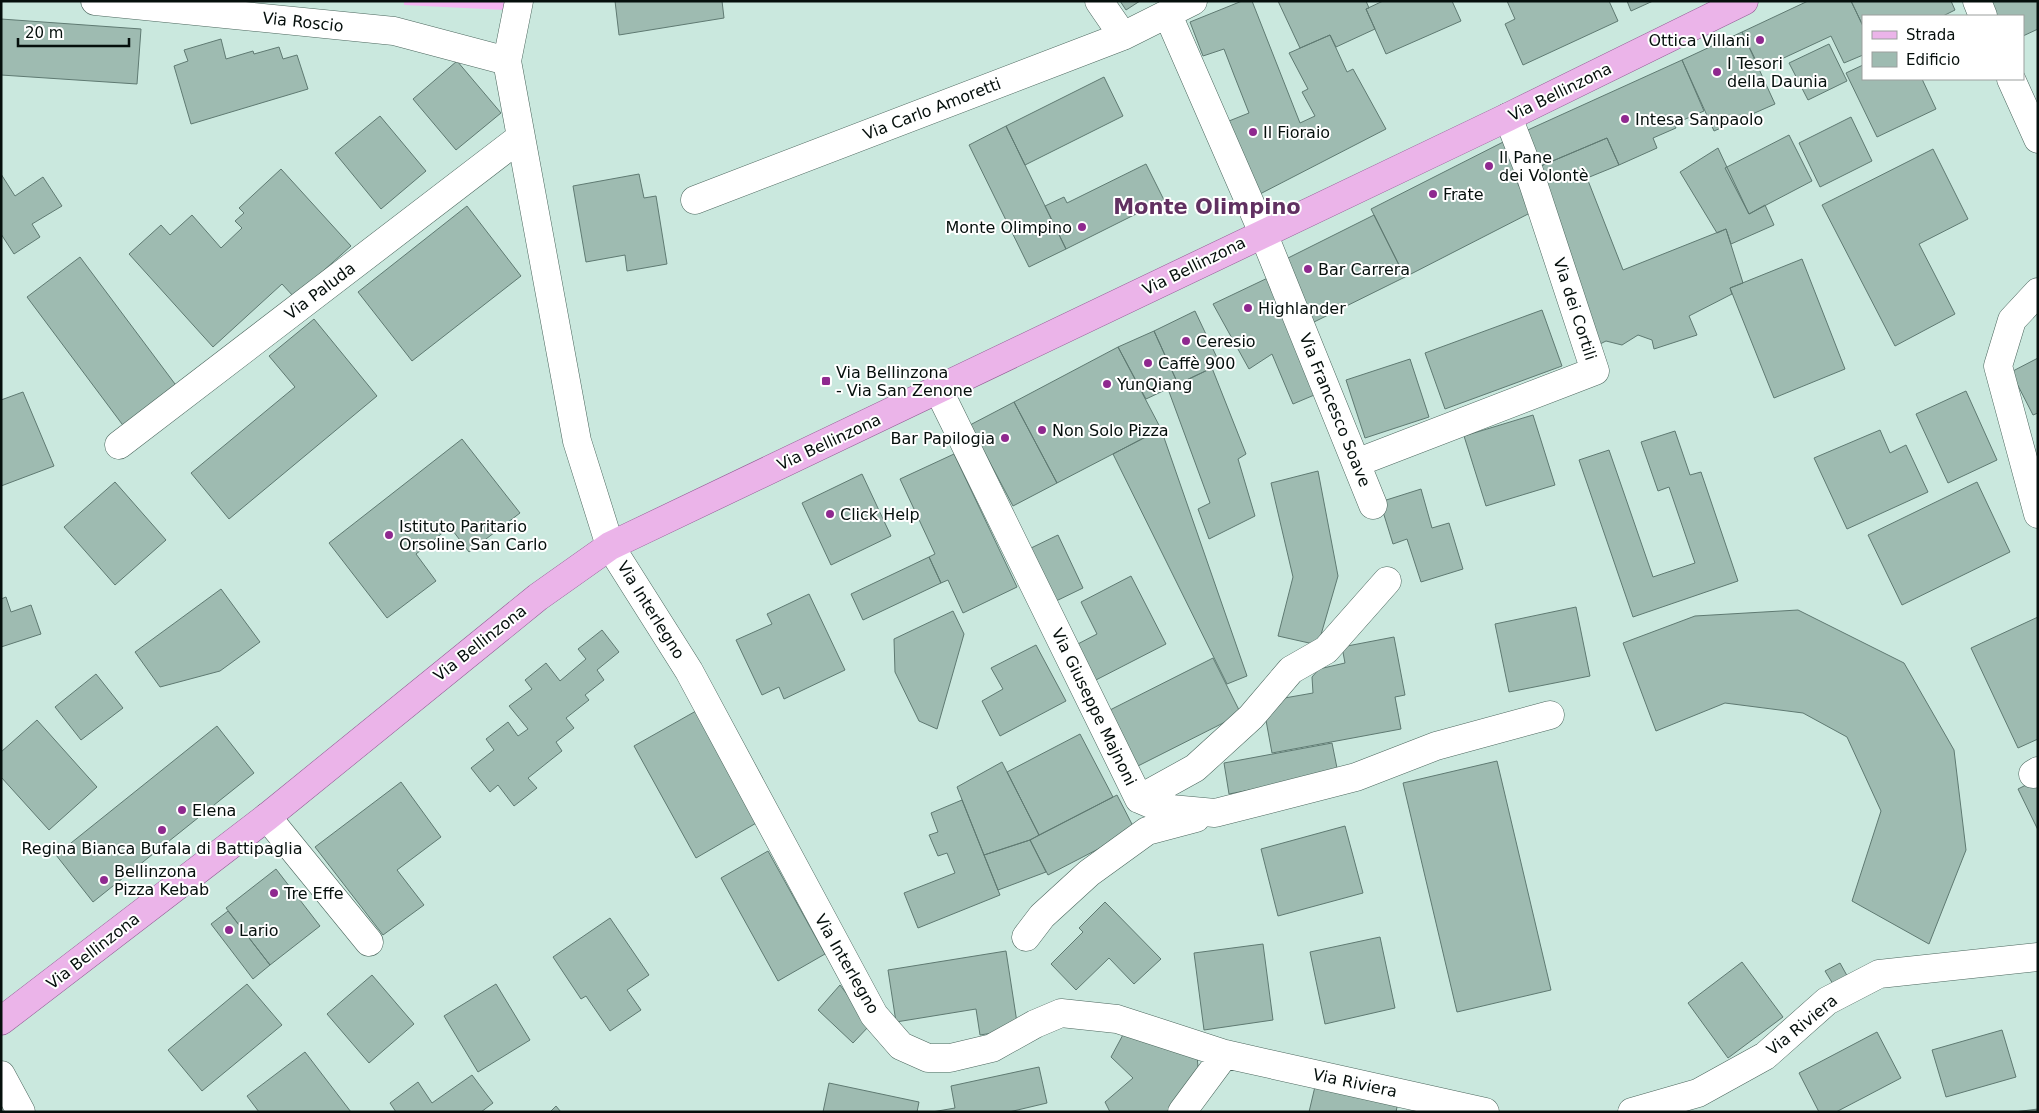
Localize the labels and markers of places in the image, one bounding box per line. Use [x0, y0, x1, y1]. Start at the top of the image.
place label: Ottica Villani [1648, 31, 1750, 50]
marker: Ottica Villani [1754, 34, 1766, 46]
place label: I Tesori della Daunia [1727, 54, 1827, 91]
marker: I Tesori della Daunia [1711, 66, 1723, 78]
place label: Intesa Sanpaolo [1635, 110, 1763, 129]
marker: Intesa Sanpaolo [1619, 113, 1631, 125]
place label: Il Fioraio [1263, 123, 1330, 142]
marker: Il Fioraio [1247, 126, 1259, 138]
place label: Il Pane dei Volontè [1499, 148, 1589, 185]
marker: Il Pane dei Volontè [1483, 160, 1495, 172]
place label: Frate [1443, 185, 1484, 204]
marker: Frate [1427, 188, 1439, 200]
place label: Monte Olimpino [945, 218, 1072, 237]
marker: Monte Olimpino [1076, 221, 1088, 233]
place label: Bar Carrera [1318, 260, 1410, 279]
marker: Bar Carrera [1302, 263, 1314, 275]
place label: Highlander [1258, 299, 1346, 318]
marker: Highlander [1242, 302, 1254, 314]
place label: Ceresio [1196, 332, 1256, 351]
marker: Ceresio [1180, 335, 1192, 347]
place label: Caffè 900 [1158, 354, 1235, 373]
marker: Caffè 900 [1142, 357, 1154, 369]
place label: Via Bellinzona - Via San Zenone [836, 363, 973, 400]
marker: Via Bellinzona - Via San Zenone [820, 375, 832, 387]
place label: YunQiang [1116, 375, 1192, 394]
marker: YunQiang [1101, 378, 1113, 390]
place label: Non Solo Pizza [1052, 421, 1169, 440]
marker: Non Solo Pizza [1036, 424, 1048, 436]
place label: Bar Papilogia [891, 429, 995, 448]
marker: Bar Papilogia [999, 432, 1011, 444]
place label: Click Help [840, 505, 920, 524]
marker: Click Help [824, 508, 836, 520]
place label: Istituto Paritario Orsoline San Carlo [399, 517, 547, 554]
marker: Istituto Paritario Orsoline San Carlo [383, 529, 395, 541]
place label: Elena [192, 801, 236, 820]
marker: Elena [176, 804, 188, 816]
marker: Regina Bianca Bufala di Battipaglia [156, 824, 168, 836]
place label: Regina Bianca Bufala di Battipaglia [21, 839, 303, 858]
place label: Bellinzona Pizza Kebab [114, 862, 209, 899]
marker: Bellinzona Pizza Kebab [98, 874, 110, 886]
place label: Tre Effe [283, 884, 344, 903]
marker: Tre Effe [268, 887, 280, 899]
place label: Lario [239, 921, 279, 940]
marker: Lario [223, 924, 235, 936]

